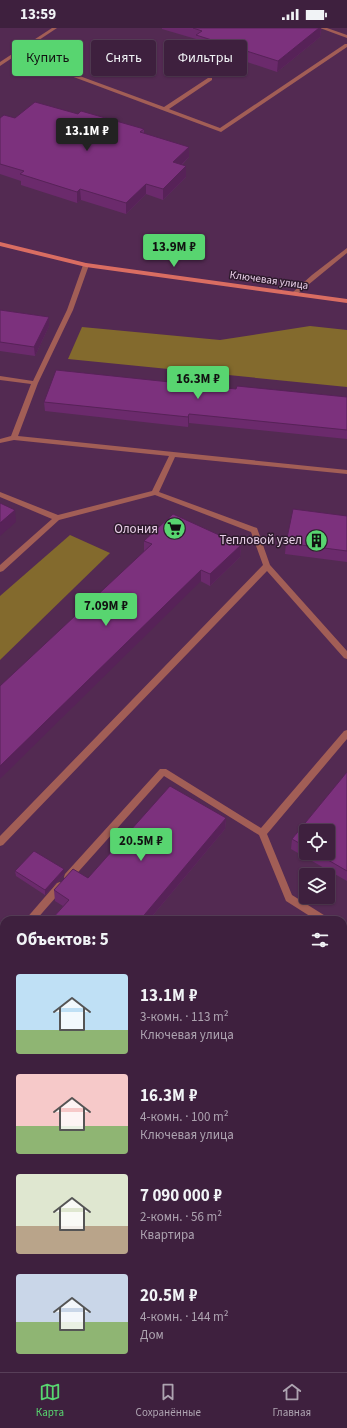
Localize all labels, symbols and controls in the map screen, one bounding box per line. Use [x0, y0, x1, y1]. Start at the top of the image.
text: 13:59 [20, 4, 56, 25]
chip: Купить [12, 40, 83, 76]
chip: Снять [91, 40, 156, 76]
chip: Фильтры [164, 40, 247, 76]
pin: 13.1M ₽ [50, 118, 124, 152]
text: 13.1M ₽ [65, 122, 109, 140]
pin: 13.9M ₽ [137, 234, 211, 268]
text: 13.9M ₽ [152, 238, 196, 256]
street label: Ключевая улица [229, 267, 309, 293]
pin: 16.3M ₽ [161, 366, 235, 400]
text: 16.3M ₽ [176, 370, 220, 388]
supermarket icon: Олония [161, 516, 187, 542]
place label: Олония [114, 520, 158, 538]
building icon: Тепловой узел [304, 527, 330, 553]
place label: Тепловой узел [220, 531, 302, 549]
pin: 7.09M ₽ [69, 593, 143, 627]
text: 7.09M ₽ [84, 597, 128, 615]
map controls [299, 824, 335, 904]
button: locate [299, 824, 335, 860]
pin: 20.5M ₽ [104, 828, 178, 862]
text: 20.5M ₽ [119, 832, 163, 850]
button: layers [299, 868, 335, 904]
text: Объектов: 5 [16, 928, 109, 952]
icon: filters [309, 929, 331, 951]
text: 13.1M ₽ [140, 984, 197, 1008]
icon: home [48, 990, 96, 1038]
text: 3-комн. · 113 m² [140, 1008, 229, 1026]
text: Ключевая улица [140, 1026, 234, 1044]
text: 16.3M ₽ [140, 1084, 197, 1108]
icon: home [48, 1090, 96, 1138]
text: 4-комн. · 100 m² [140, 1108, 229, 1126]
text: Ключевая улица [140, 1126, 234, 1144]
text: 7 090 000 ₽ [140, 1184, 222, 1208]
icon: home [48, 1190, 96, 1238]
text: 2-комн. · 56 m² [140, 1208, 222, 1226]
text: Квартира [140, 1226, 195, 1244]
text: 20.5M ₽ [140, 1284, 197, 1308]
icon: home [48, 1290, 96, 1338]
text: 4-комн. · 144 m² [140, 1308, 229, 1326]
text: Дом [140, 1326, 164, 1344]
tab: Карта [36, 1381, 64, 1420]
tab: Сохранённые [136, 1381, 201, 1420]
tab: Главная [273, 1381, 311, 1420]

